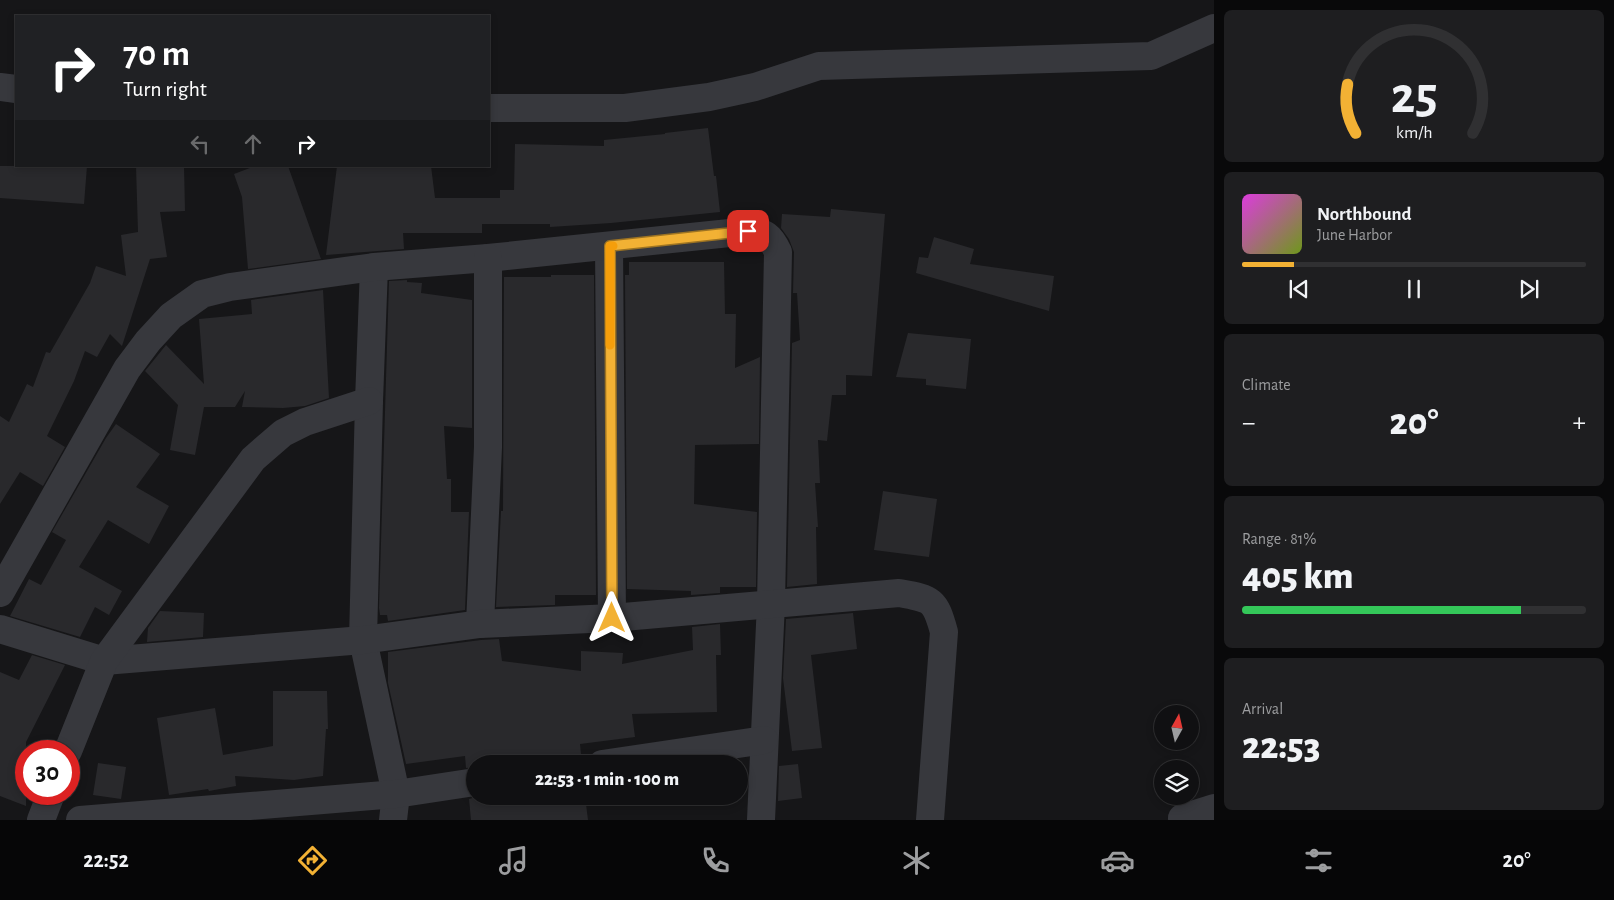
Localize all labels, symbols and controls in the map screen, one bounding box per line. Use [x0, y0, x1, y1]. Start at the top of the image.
icon: right [40, 35, 105, 100]
text: 70 m [123, 37, 190, 72]
text: 25 [1391, 70, 1437, 122]
text: Turn right [123, 78, 207, 100]
text: km/h [1396, 124, 1432, 142]
icon: left [186, 130, 214, 158]
icon: ahead [239, 130, 267, 158]
icon: right [292, 130, 320, 158]
text: Northbound [1317, 205, 1412, 224]
pin [727, 210, 769, 252]
icon: arrive [734, 217, 762, 245]
text: June Harbor [1317, 227, 1392, 243]
icon: previous [1285, 275, 1313, 303]
icon: pause [1400, 275, 1428, 303]
icon: next [1515, 275, 1543, 303]
text: Climate [1242, 377, 1291, 393]
text: 20° [1390, 404, 1438, 442]
text: − [1242, 409, 1255, 437]
text: + [1573, 409, 1586, 437]
text: Range · 81% [1242, 531, 1316, 547]
text: 405 km [1242, 558, 1354, 596]
position arrow [585, 591, 637, 643]
text: Arrival [1242, 701, 1283, 717]
north arrow [1154, 705, 1199, 750]
map controls [1154, 705, 1199, 805]
text: 22:53 [1242, 728, 1320, 766]
speed limit sign: 30 [15, 740, 80, 805]
button: layers [1154, 760, 1199, 805]
text: 22:53 · 1 min · 100 m [535, 770, 679, 789]
icon: directions [295, 843, 330, 878]
icon: music [496, 843, 531, 878]
icon: phone [698, 843, 733, 878]
icon: climate [899, 843, 934, 878]
icon: car [1100, 843, 1135, 878]
icon: filters [1301, 843, 1336, 878]
text: 22:52 [83, 849, 129, 871]
text: 20° [1503, 849, 1531, 871]

